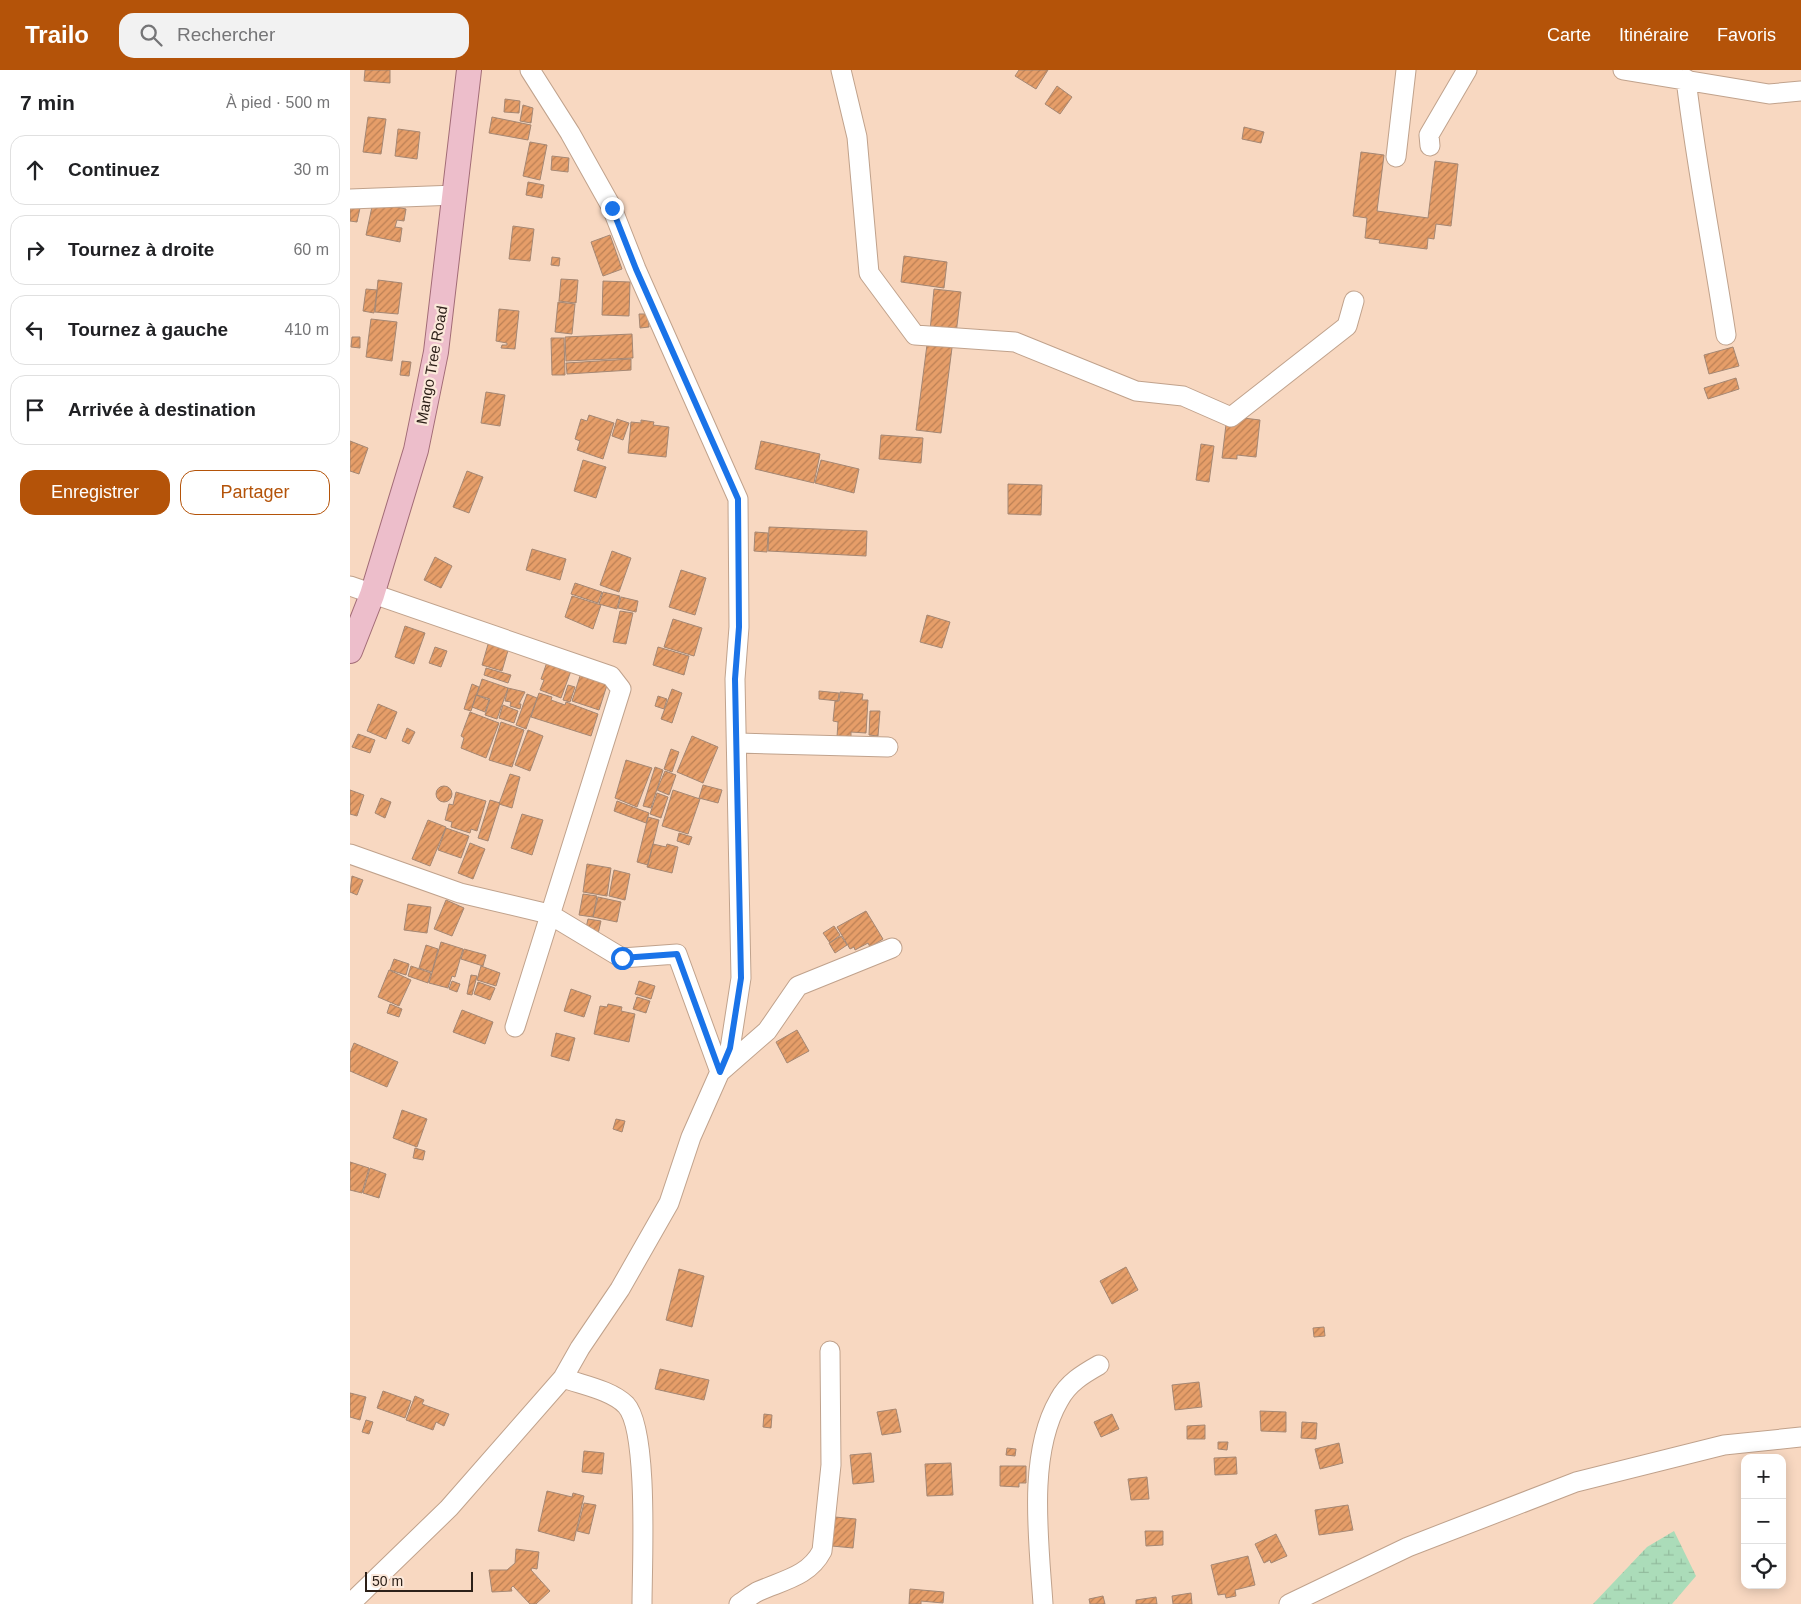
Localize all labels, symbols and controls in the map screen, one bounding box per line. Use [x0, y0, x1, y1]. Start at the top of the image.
search box [119, 13, 469, 58]
text: Trailo [25, 21, 89, 48]
icon: search [137, 21, 165, 49]
text: Rechercher [177, 24, 275, 45]
text: Carte [1547, 25, 1591, 45]
text: Itinéraire [1619, 25, 1689, 45]
text: Favoris [1717, 25, 1776, 45]
text: 7 min [20, 91, 75, 114]
text: À pied · 500 m [226, 94, 330, 111]
icon: ahead [21, 156, 49, 184]
text: Continuez [68, 159, 160, 180]
text: 30 m [293, 161, 329, 178]
route end [601, 197, 624, 220]
icon: right [21, 236, 49, 264]
text: Tournez à droite [68, 239, 214, 260]
text: 60 m [293, 241, 329, 258]
street label: Mango Tree Road [413, 304, 450, 426]
icon: left [21, 316, 49, 344]
text: Tournez à gauche [68, 319, 228, 340]
text: 410 m [285, 321, 329, 338]
icon: arrive [21, 396, 49, 424]
text: Arrivée à destination [68, 399, 256, 420]
button: Enregistrer [20, 470, 170, 515]
button: Partager [180, 470, 330, 515]
route start [611, 947, 634, 970]
map controls [1741, 1454, 1786, 1589]
button: + [1741, 1454, 1786, 1499]
button: − [1741, 1499, 1786, 1544]
button: locate [1741, 1544, 1786, 1589]
scale bar [365, 1569, 472, 1592]
text: 50 m [372, 1573, 403, 1589]

